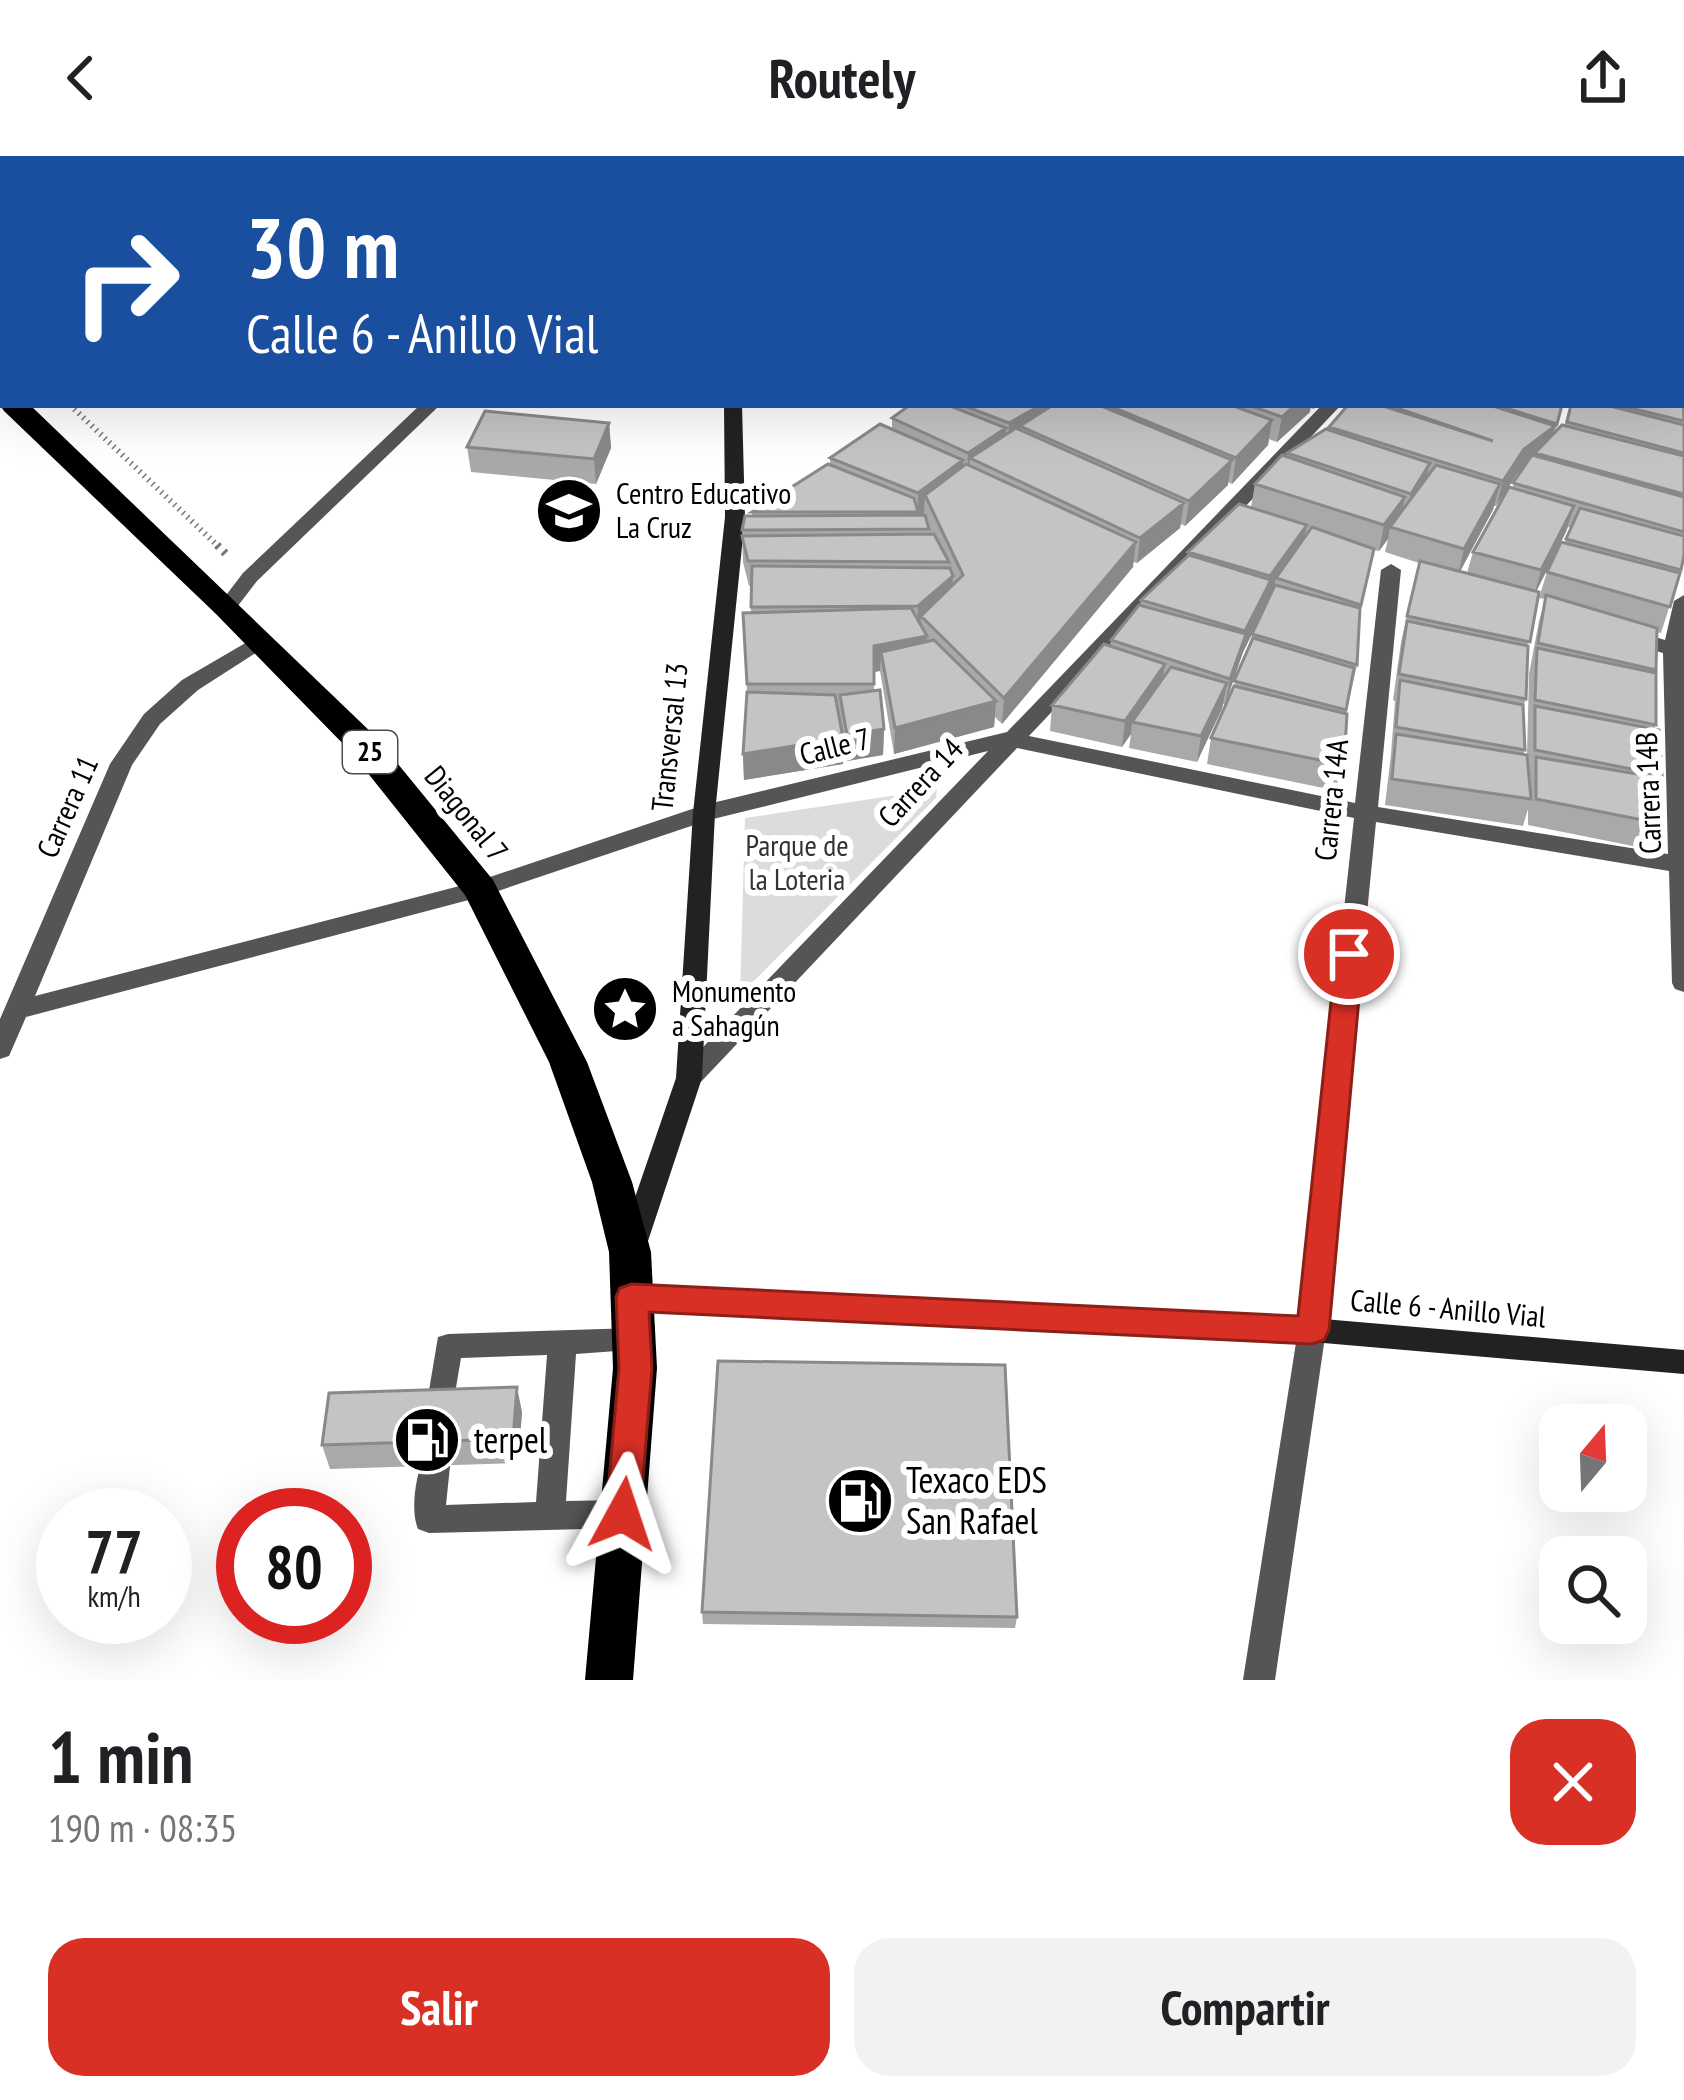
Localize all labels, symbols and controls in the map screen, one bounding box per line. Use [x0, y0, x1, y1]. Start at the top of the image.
text: Routely [769, 43, 915, 113]
icon: back [48, 45, 114, 111]
icon: share [1570, 45, 1636, 111]
text: 30 m [246, 192, 399, 301]
icon: right [48, 204, 204, 360]
text: Calle 6 - Anillo Vial [246, 298, 598, 368]
place label: Centro Educativo La Cruz [616, 473, 791, 546]
school or university icon: Centro Educativo La Cruz [534, 476, 604, 546]
street label: Transversal 13 [641, 661, 696, 813]
street label: Calle 7 [795, 718, 874, 773]
street label: Carrera 14 [869, 729, 971, 835]
road number: 25 [343, 731, 397, 773]
street label: Carrera 14B [1626, 731, 1669, 855]
street label: Carrera 14A [1305, 736, 1356, 863]
street label: Carrera 11 [27, 749, 106, 864]
street label: Diagonal 7 [417, 757, 518, 869]
park label: Parque de la Loteria [745, 825, 849, 898]
pin [1298, 903, 1400, 1005]
icon: arrive [1316, 921, 1382, 987]
place label: Monumento a Sahagún [672, 971, 796, 1044]
place icon: Monumento a Sahagún [590, 974, 660, 1044]
street label: Calle 6 - Anillo Vial [1349, 1280, 1547, 1335]
north arrow [1539, 1404, 1647, 1512]
map controls [1539, 1404, 1647, 1644]
fuel station icon: terpel [392, 1405, 462, 1475]
place label: terpel [474, 1416, 548, 1463]
position arrow [560, 1451, 686, 1577]
place label: Texaco EDS San Rafael [906, 1456, 1047, 1544]
fuel station icon: Texaco EDS San Rafael [825, 1466, 895, 1536]
speed limit sign: 80 [216, 1488, 372, 1644]
text: 77 [85, 1512, 143, 1590]
button: search [1539, 1536, 1647, 1644]
text: km/h [87, 1576, 141, 1615]
text: 1 min [48, 1710, 193, 1803]
button: close [1510, 1719, 1636, 1845]
text: 190 m · 08:35 [48, 1802, 237, 1853]
button: Salir [48, 1938, 830, 2076]
button: Compartir [854, 1938, 1636, 2076]

